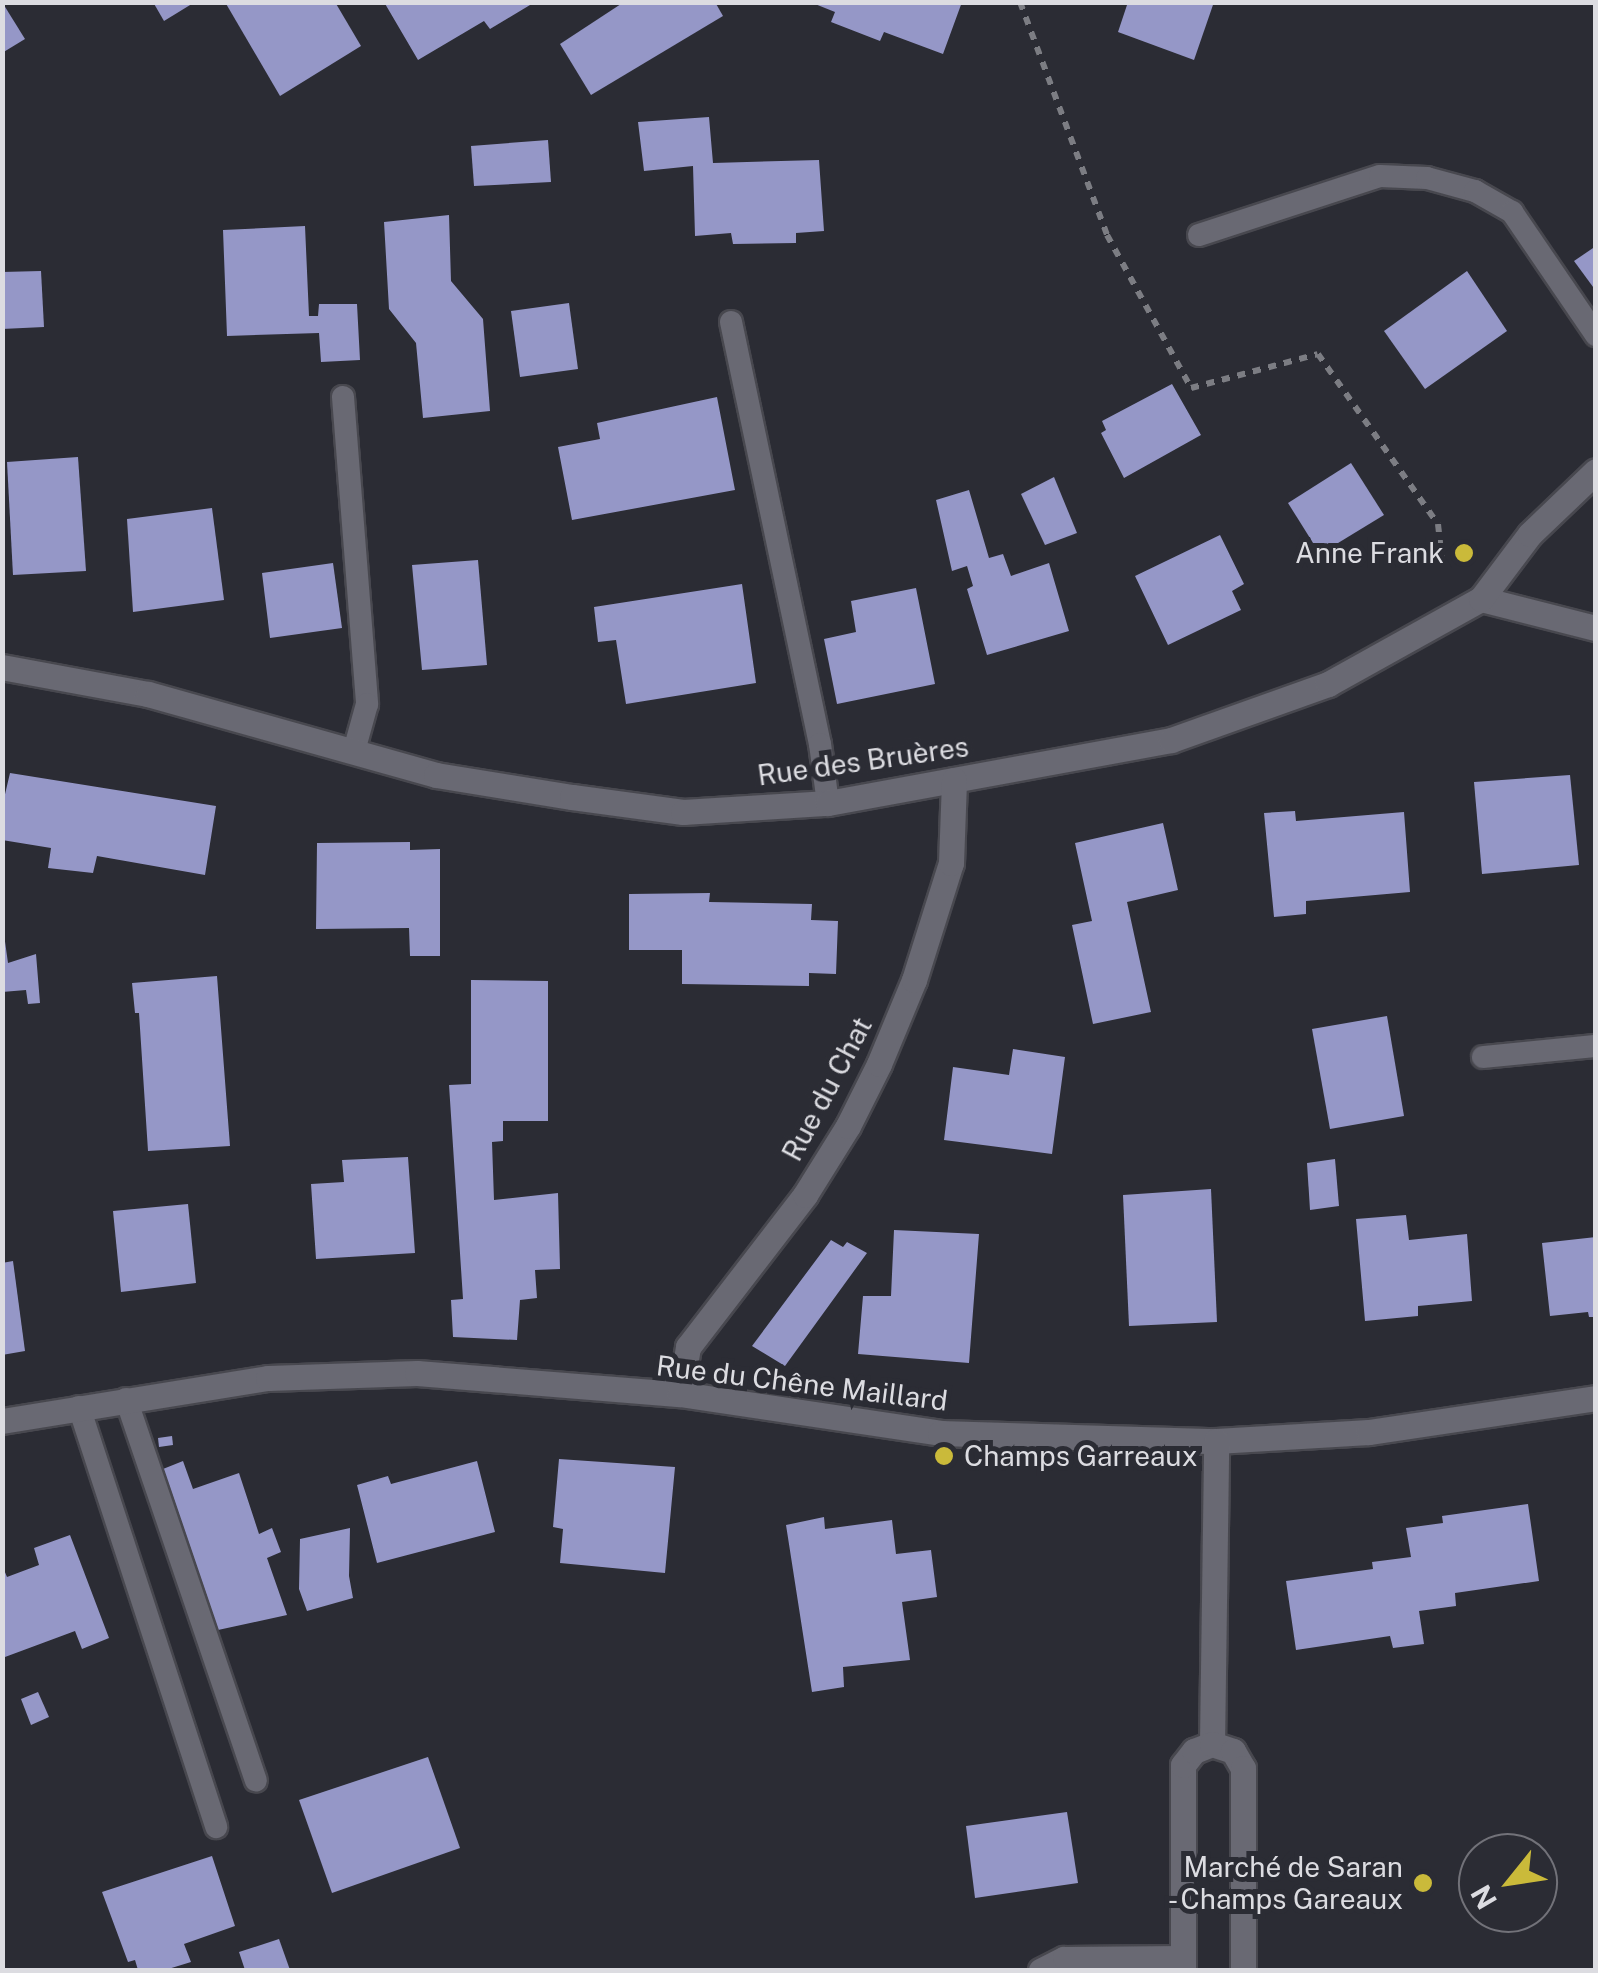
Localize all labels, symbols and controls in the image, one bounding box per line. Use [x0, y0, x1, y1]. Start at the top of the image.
place label: Anne Frank [1295, 536, 1444, 570]
marker: Anne Frank [1453, 542, 1475, 564]
street label: Rue des Bruères [755, 730, 971, 792]
street label: Rue du Chat [775, 1011, 879, 1167]
street label: Rue du Chêne Maillard [654, 1348, 950, 1418]
place label: Champs Garreaux [964, 1439, 1198, 1473]
marker: Champs Garreaux [933, 1445, 955, 1467]
north arrow [1458, 1833, 1558, 1933]
place label: Marché de Saran - Champs Gareaux [1163, 1850, 1403, 1916]
marker: Marché de Saran - Champs Gareaux [1412, 1872, 1434, 1894]
text: N [1464, 1880, 1503, 1915]

